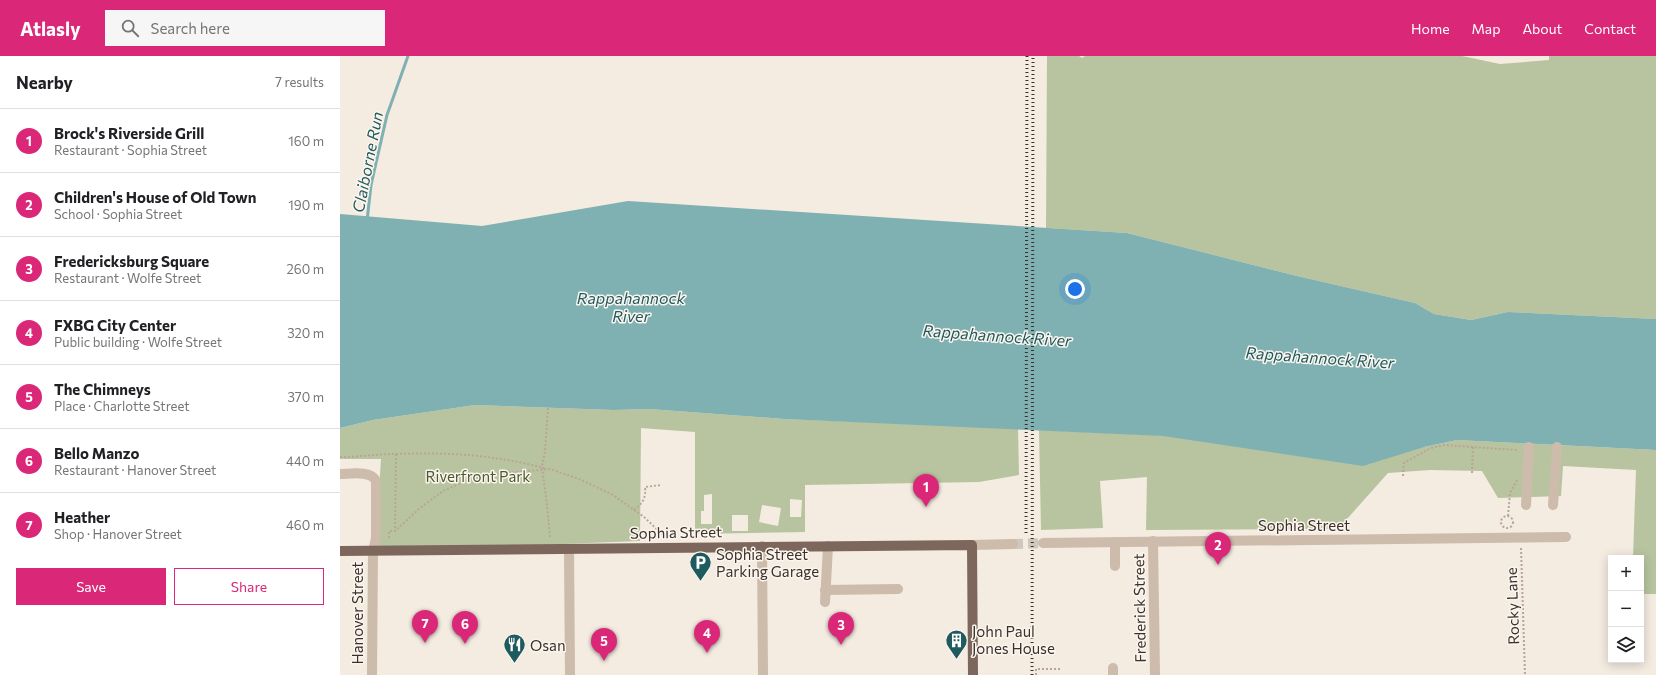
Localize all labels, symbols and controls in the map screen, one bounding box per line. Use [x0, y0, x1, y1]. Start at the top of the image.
search box [105, 10, 385, 46]
text: Atlasly [20, 17, 81, 40]
icon: search [119, 17, 141, 39]
text: Search here [151, 19, 230, 37]
text: Home [1411, 20, 1450, 37]
text: Map [1472, 20, 1500, 37]
text: About [1522, 20, 1562, 37]
text: Contact [1584, 20, 1636, 37]
text: Nearby [16, 72, 73, 93]
text: 7 results [275, 74, 324, 90]
water label: Claiborne Run [348, 110, 386, 214]
text: Brock's Riverside Grill [54, 124, 204, 142]
text: 1 [26, 133, 32, 149]
text: 160 m [288, 133, 324, 149]
text: Restaurant · Sophia Street [54, 142, 207, 158]
text: Children's House of Old Town [54, 188, 257, 206]
text: 2 [25, 197, 33, 213]
text: 190 m [288, 197, 324, 213]
text: School · Sophia Street [54, 206, 182, 222]
text: Fredericksburg Square [54, 252, 209, 270]
text: 3 [25, 261, 33, 277]
text: 260 m [287, 261, 324, 277]
text: Restaurant · Wolfe Street [54, 270, 201, 286]
your location [1065, 279, 1085, 299]
water label: Rappahannock River [577, 288, 686, 325]
text: FXBG City Center [54, 316, 176, 334]
water label: Rappahannock River [922, 320, 1073, 350]
text: 4 [25, 325, 33, 341]
text: 320 m [287, 325, 324, 341]
text: Public building · Wolfe Street [54, 334, 222, 350]
water label: Rappahannock River [1245, 342, 1396, 372]
text: The Chimneys [54, 380, 151, 398]
text: 5 [25, 389, 33, 405]
text: 370 m [287, 389, 324, 405]
text: Place · Charlotte Street [54, 398, 190, 414]
text: Bello Manzo [54, 444, 139, 462]
text: 6 [25, 453, 33, 469]
text: 440 m [286, 453, 324, 469]
text: Restaurant · Hanover Street [54, 462, 216, 478]
park label: Riverfront Park [426, 467, 530, 485]
pin: 1 [913, 474, 939, 507]
text: Heather [54, 508, 110, 526]
street label: Sophia Street [1258, 516, 1350, 534]
text: 7 [25, 517, 33, 533]
text: 460 m [286, 517, 324, 533]
street label: Sophia Street [630, 522, 722, 542]
text: Shop · Hanover Street [54, 526, 182, 542]
pin: 2 [1205, 532, 1231, 565]
place label: Sophia Street Parking Garage [716, 545, 819, 580]
parking icon: Sophia Street Parking Garage [687, 550, 713, 583]
street label: Frederick Street [1129, 553, 1149, 663]
map controls [1608, 555, 1644, 663]
button: + [1608, 555, 1644, 591]
street label: Hanover Street [348, 562, 366, 664]
street label: Rocky Lane [1502, 567, 1522, 645]
button: Save [16, 568, 166, 605]
button: Share [174, 568, 324, 605]
button: − [1608, 591, 1644, 627]
pin: 7 [412, 610, 438, 643]
pin: 6 [452, 611, 478, 644]
pin: 3 [828, 612, 854, 645]
pin: 4 [694, 620, 720, 653]
place label: John Paul Jones House [972, 622, 1055, 657]
building icon: John Paul Jones House [943, 627, 969, 660]
button: layers [1608, 627, 1644, 663]
pin: 5 [591, 628, 617, 661]
restaurant icon: Osan [501, 632, 527, 665]
place label: Osan [530, 636, 566, 654]

